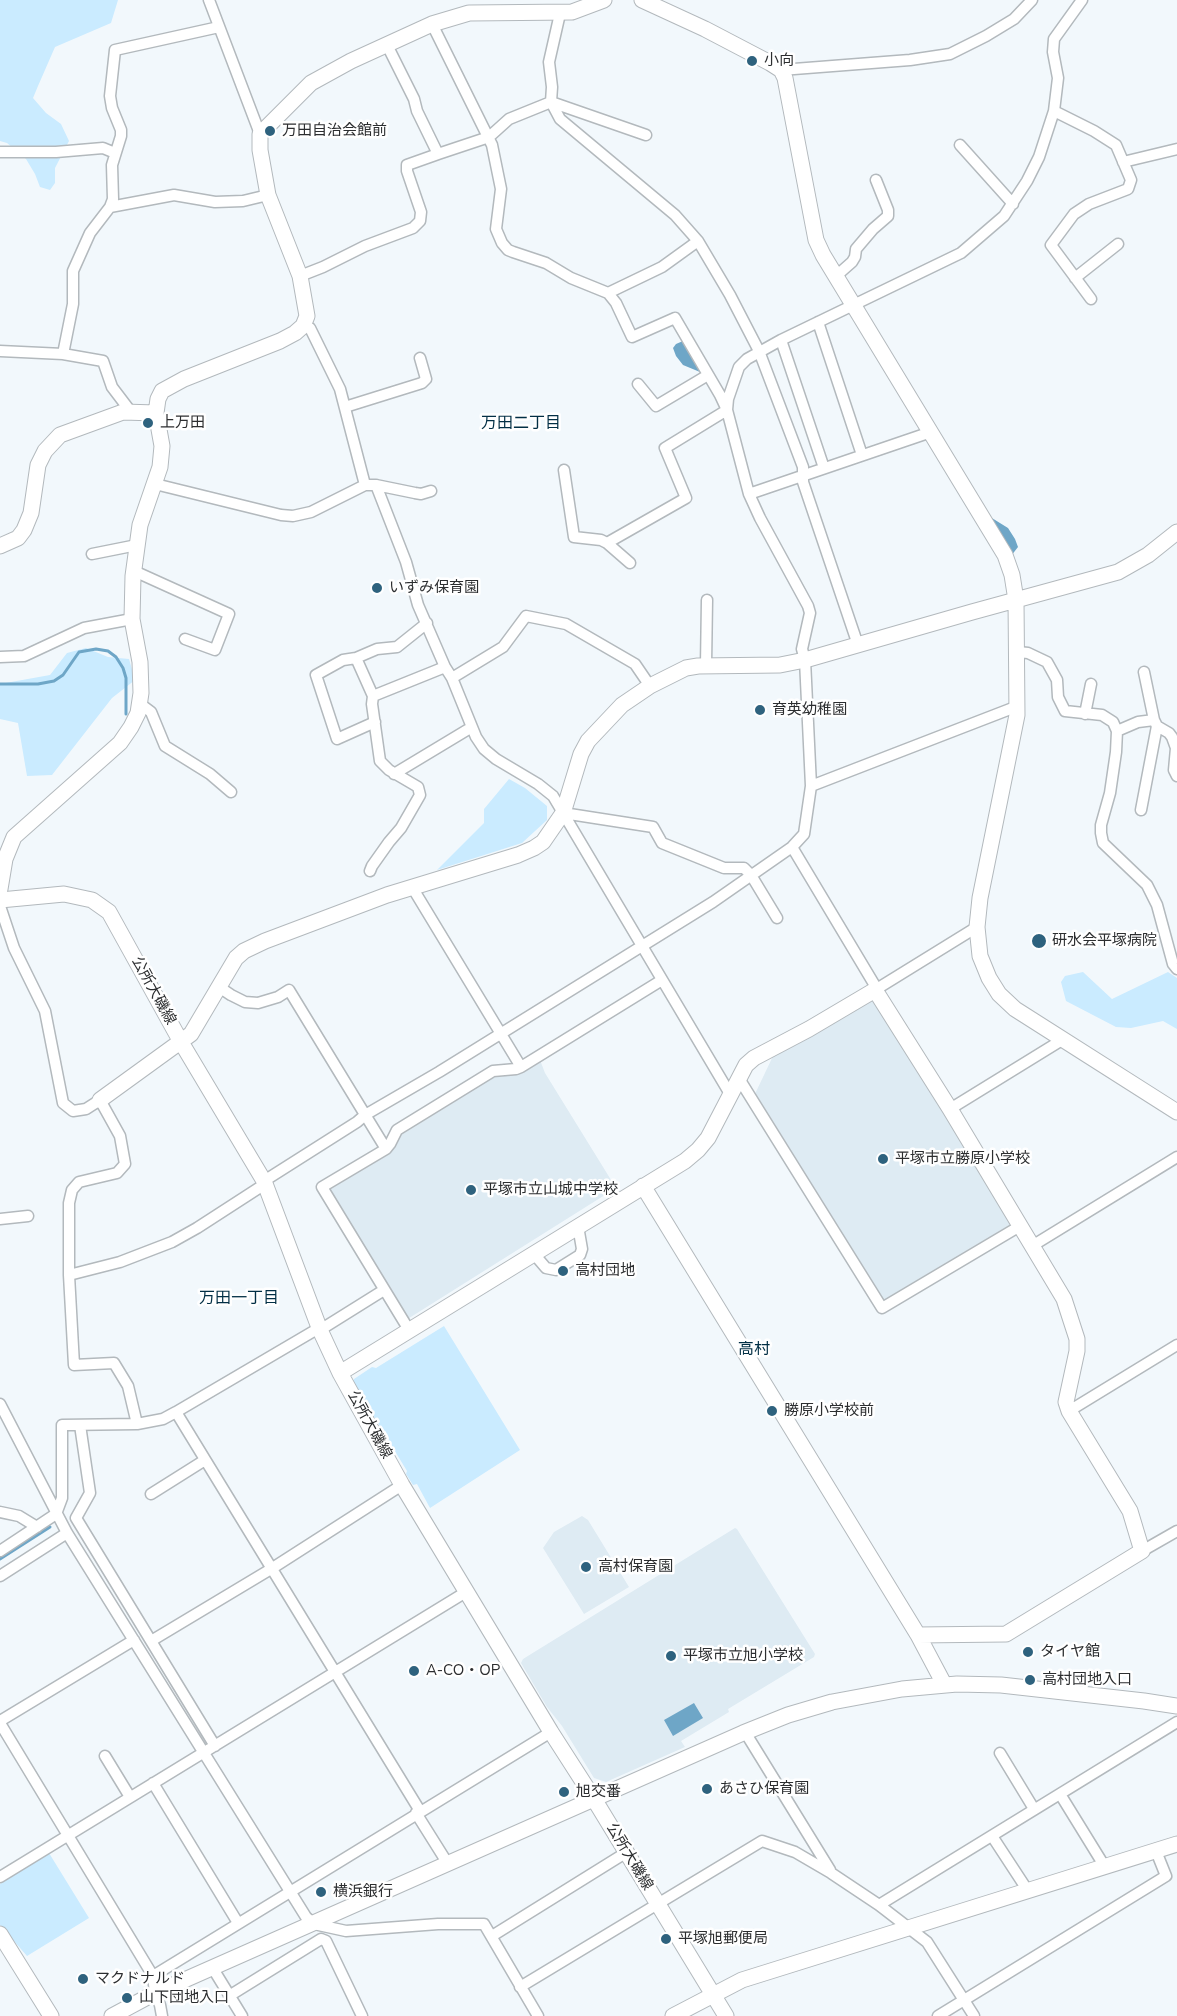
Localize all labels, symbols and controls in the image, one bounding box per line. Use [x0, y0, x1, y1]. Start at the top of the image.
place label: 小向 [764, 52, 794, 70]
marker: 小向 [745, 54, 759, 68]
place label: 万田自治会館前 [282, 122, 387, 140]
marker: 万田自治会館前 [263, 124, 277, 138]
place label: 上万田 [160, 414, 205, 432]
district label: 万田二丁目 [481, 414, 561, 434]
marker: 上万田 [141, 416, 155, 430]
place label: いずみ保育園 [389, 579, 479, 597]
marker: いずみ保育園 [370, 581, 384, 595]
place label: 育英幼稚園 [772, 701, 847, 719]
marker: 育英幼稚園 [753, 703, 767, 717]
marker: 研水会平塚病院 [1030, 932, 1048, 950]
place label: 研水会平塚病院 [1052, 932, 1157, 950]
street label: 公所大磯線 [127, 954, 179, 1028]
place label: 平塚市立勝原小学校 [895, 1150, 1030, 1168]
marker: 平塚市立勝原小学校 [876, 1152, 890, 1166]
place label: 平塚市立山城中学校 [483, 1181, 618, 1199]
marker: 平塚市立山城中学校 [464, 1183, 478, 1197]
place label: 高村団地 [575, 1262, 635, 1280]
marker: 高村団地 [556, 1264, 570, 1278]
district label: 万田一丁目 [199, 1289, 279, 1309]
district label: 高村 [738, 1340, 770, 1360]
street label: 公所大磯線 [343, 1388, 395, 1462]
place label: 勝原小学校前 [784, 1402, 874, 1420]
marker: 勝原小学校前 [765, 1404, 779, 1418]
place label: 高村保育園 [598, 1558, 673, 1576]
marker: 高村保育園 [579, 1560, 593, 1574]
place label: タイヤ館 [1040, 1643, 1100, 1661]
marker: タイヤ館 [1021, 1645, 1035, 1659]
place label: 平塚市立旭小学校 [683, 1647, 803, 1665]
marker: 平塚市立旭小学校 [664, 1649, 678, 1663]
place label: A-CO・OP [426, 1662, 500, 1680]
marker: A-CO・OP [407, 1664, 421, 1678]
place label: 高村団地入口 [1042, 1671, 1132, 1689]
marker: 高村団地入口 [1023, 1673, 1037, 1687]
place label: あさひ保育園 [719, 1780, 809, 1798]
marker: あさひ保育園 [700, 1782, 714, 1796]
place label: 旭交番 [576, 1783, 621, 1801]
marker: 旭交番 [557, 1785, 571, 1799]
street label: 公所大磯線 [602, 1820, 656, 1894]
place label: 横浜銀行 [333, 1883, 393, 1901]
marker: 横浜銀行 [314, 1885, 328, 1899]
place label: 平塚旭郵便局 [678, 1930, 768, 1948]
marker: 平塚旭郵便局 [659, 1932, 673, 1946]
place label: マクドナルド [95, 1970, 185, 1988]
marker: マクドナルド [76, 1972, 90, 1986]
place label: 山下団地入口 [139, 1989, 229, 2007]
marker: 山下団地入口 [120, 1991, 134, 2005]

